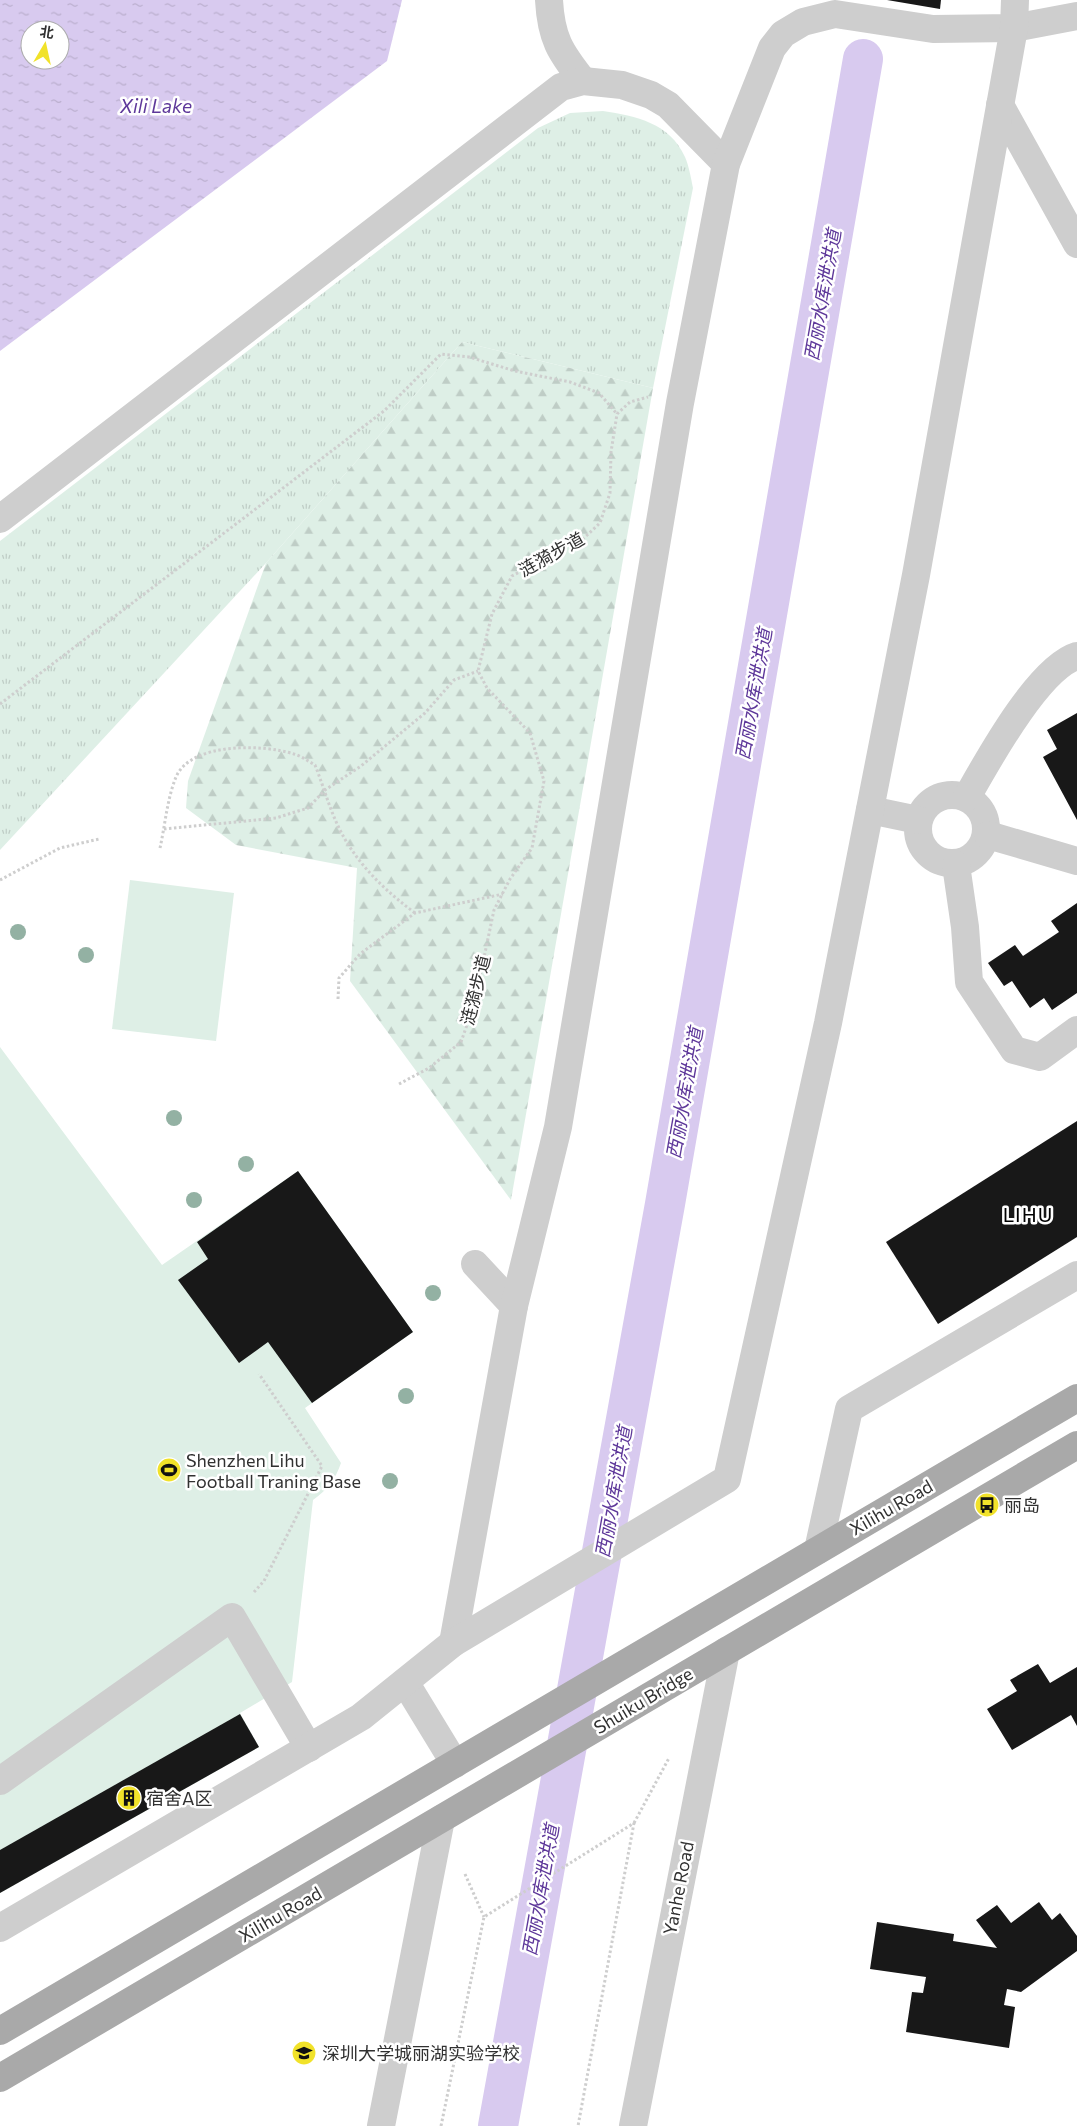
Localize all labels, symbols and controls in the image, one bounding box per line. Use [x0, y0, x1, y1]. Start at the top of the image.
north arrow [20, 20, 70, 70]
text: 北 [39, 22, 55, 41]
water label: Xili Lake [119, 94, 192, 117]
water label: 西丽水库泄洪道 [799, 225, 845, 362]
street label: 涟漪步道 [514, 527, 588, 581]
water label: 西丽水库泄洪道 [730, 624, 776, 761]
street label: 涟漪步道 [456, 952, 494, 1028]
water label: 西丽水库泄洪道 [661, 1023, 707, 1160]
district label: LIHU [1003, 1202, 1053, 1226]
water label: 西丽水库泄洪道 [590, 1422, 636, 1559]
place label: Shenzhen Lihu Football Traning Base [186, 1449, 361, 1492]
sports icon: Shenzhen Lihu Football Traning Base [156, 1457, 182, 1483]
street label: Xilihu Road [846, 1475, 936, 1539]
bus stop icon: 丽岛 [974, 1492, 1000, 1518]
place label: 丽岛 [1004, 1494, 1040, 1516]
street label: Shuiku Bridge [589, 1662, 697, 1738]
building icon: 宿舍A区 [116, 1785, 142, 1811]
place label: 宿舍A区 [146, 1787, 212, 1809]
water label: 西丽水库泄洪道 [517, 1820, 563, 1957]
street label: Yanhe Road [658, 1839, 698, 1937]
street label: Xilihu Road [235, 1882, 325, 1946]
school or university icon: 深圳大学城丽湖实验学校 [291, 2040, 317, 2066]
place label: 深圳大学城丽湖实验学校 [322, 2042, 520, 2064]

